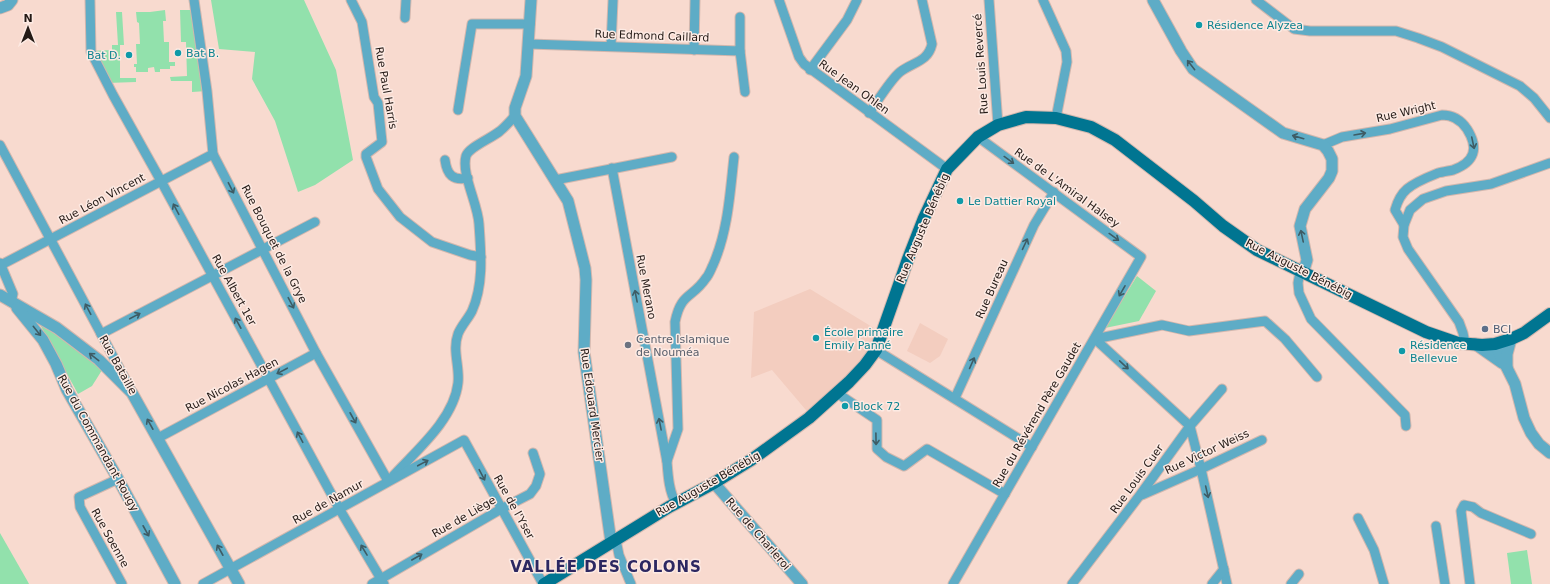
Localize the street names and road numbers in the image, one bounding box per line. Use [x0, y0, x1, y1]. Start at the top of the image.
street label: Rue Louis Revercé [971, 13, 991, 115]
street label: Rue Edmond Caillard [594, 27, 710, 45]
street label: Rue Paul Harris [372, 46, 400, 130]
street label: Rue Jean Ohlen [816, 57, 892, 117]
street label: Rue Wright [1375, 99, 1438, 125]
street label: Rue de L'Amiral Halsey [1012, 145, 1123, 231]
street label: Rue Léon Vincent [57, 170, 148, 227]
street label: Rue Auguste Bénébig [894, 171, 952, 285]
street label: Rue Bouquet de la Grye [238, 183, 310, 306]
street label: Rue Auguste Bénébig [1243, 236, 1355, 302]
street label: Rue Albert 1er [209, 252, 259, 328]
street label: Rue Merano [633, 254, 659, 321]
street label: Rue Bureau [973, 257, 1011, 321]
street label: Rue Bataille [96, 333, 140, 397]
street label: Rue du Révérend Père Gaudet [990, 340, 1084, 490]
street label: Rue Edouard Mercier [578, 347, 606, 463]
street label: Rue Nicolas Hagen [183, 355, 281, 415]
street label: Rue du Commandant Rougy [55, 372, 141, 514]
street label: Rue Victor Weiss [1163, 427, 1251, 477]
street label: Rue Louis Cuer [1108, 442, 1167, 516]
street label: Rue Auguste Bénébig [654, 449, 762, 519]
street label: Rue de l'Yser [491, 473, 537, 542]
street label: Rue de Namur [290, 477, 366, 527]
street label: Rue de Liège [430, 493, 498, 540]
street label: Rue de Charleroi [723, 495, 793, 573]
street label: Rue Soenne [88, 506, 132, 570]

